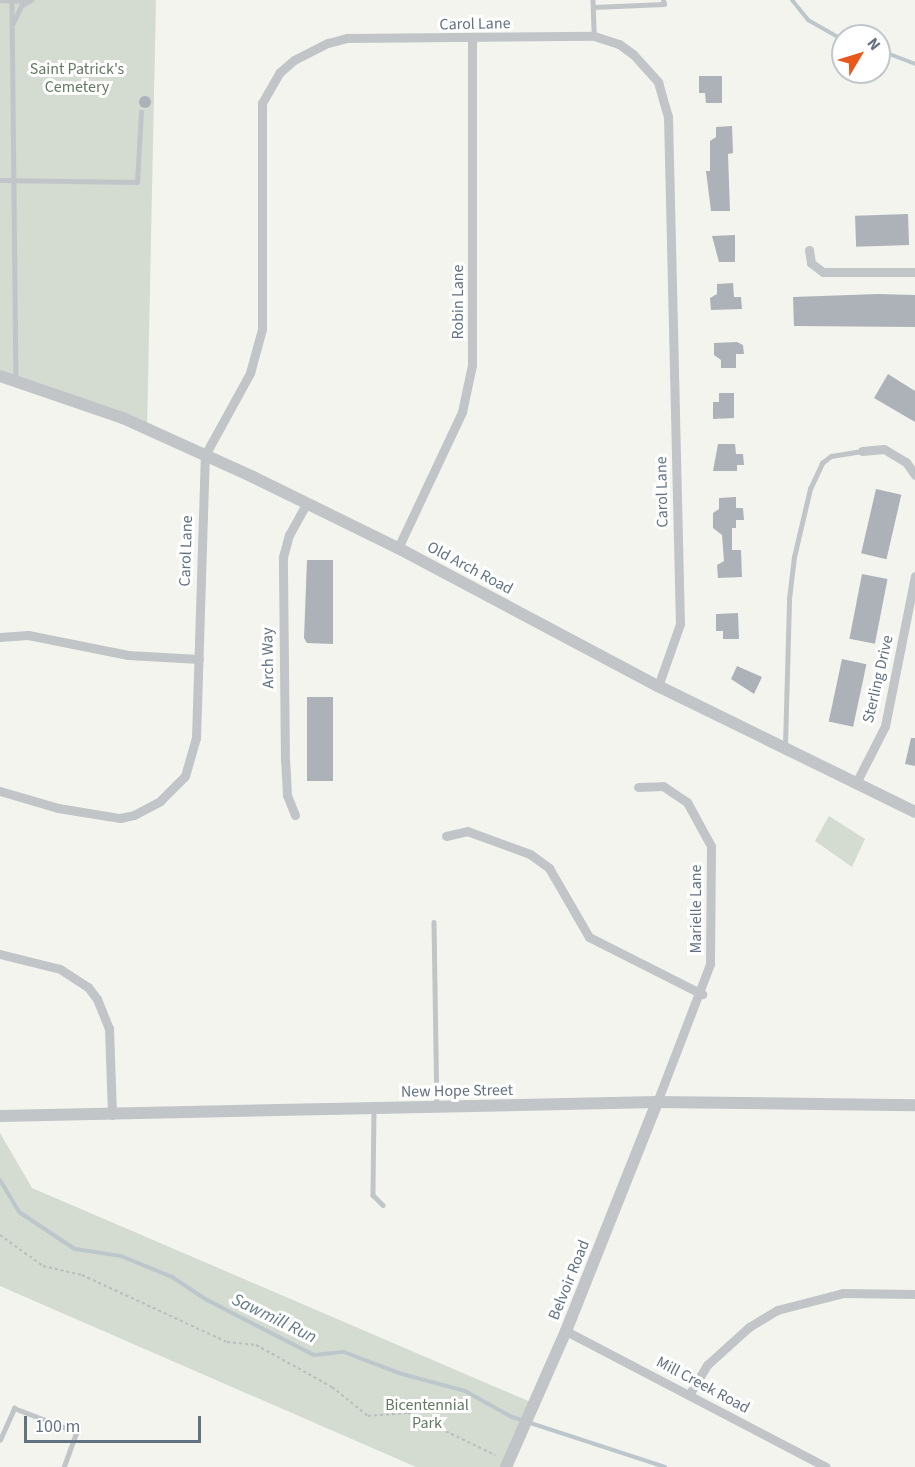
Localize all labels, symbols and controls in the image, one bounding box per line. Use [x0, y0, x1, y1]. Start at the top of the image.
street label: Carol Lane [439, 14, 511, 34]
north arrow [831, 24, 891, 84]
text: N [862, 33, 886, 55]
park label: Saint Patrick's Cemetery [30, 59, 124, 97]
street label: Robin Lane [448, 265, 468, 339]
street label: Carol Lane [652, 456, 672, 528]
street label: Carol Lane [175, 515, 197, 587]
street label: Old Arch Road [424, 537, 516, 599]
street label: Arch Way [258, 627, 278, 689]
street label: Sterling Drive [859, 633, 897, 725]
street label: Marielle Lane [686, 865, 706, 953]
street label: New Hope Street [401, 1080, 513, 1102]
street label: Belvoir Road [544, 1237, 594, 1323]
water label: Sawmill Run [228, 1289, 320, 1349]
street label: Mill Creek Road [653, 1352, 753, 1418]
park label: Bicentennial Park [385, 1395, 469, 1433]
scale bar [27, 1404, 204, 1442]
text: 100 m [35, 1414, 80, 1439]

